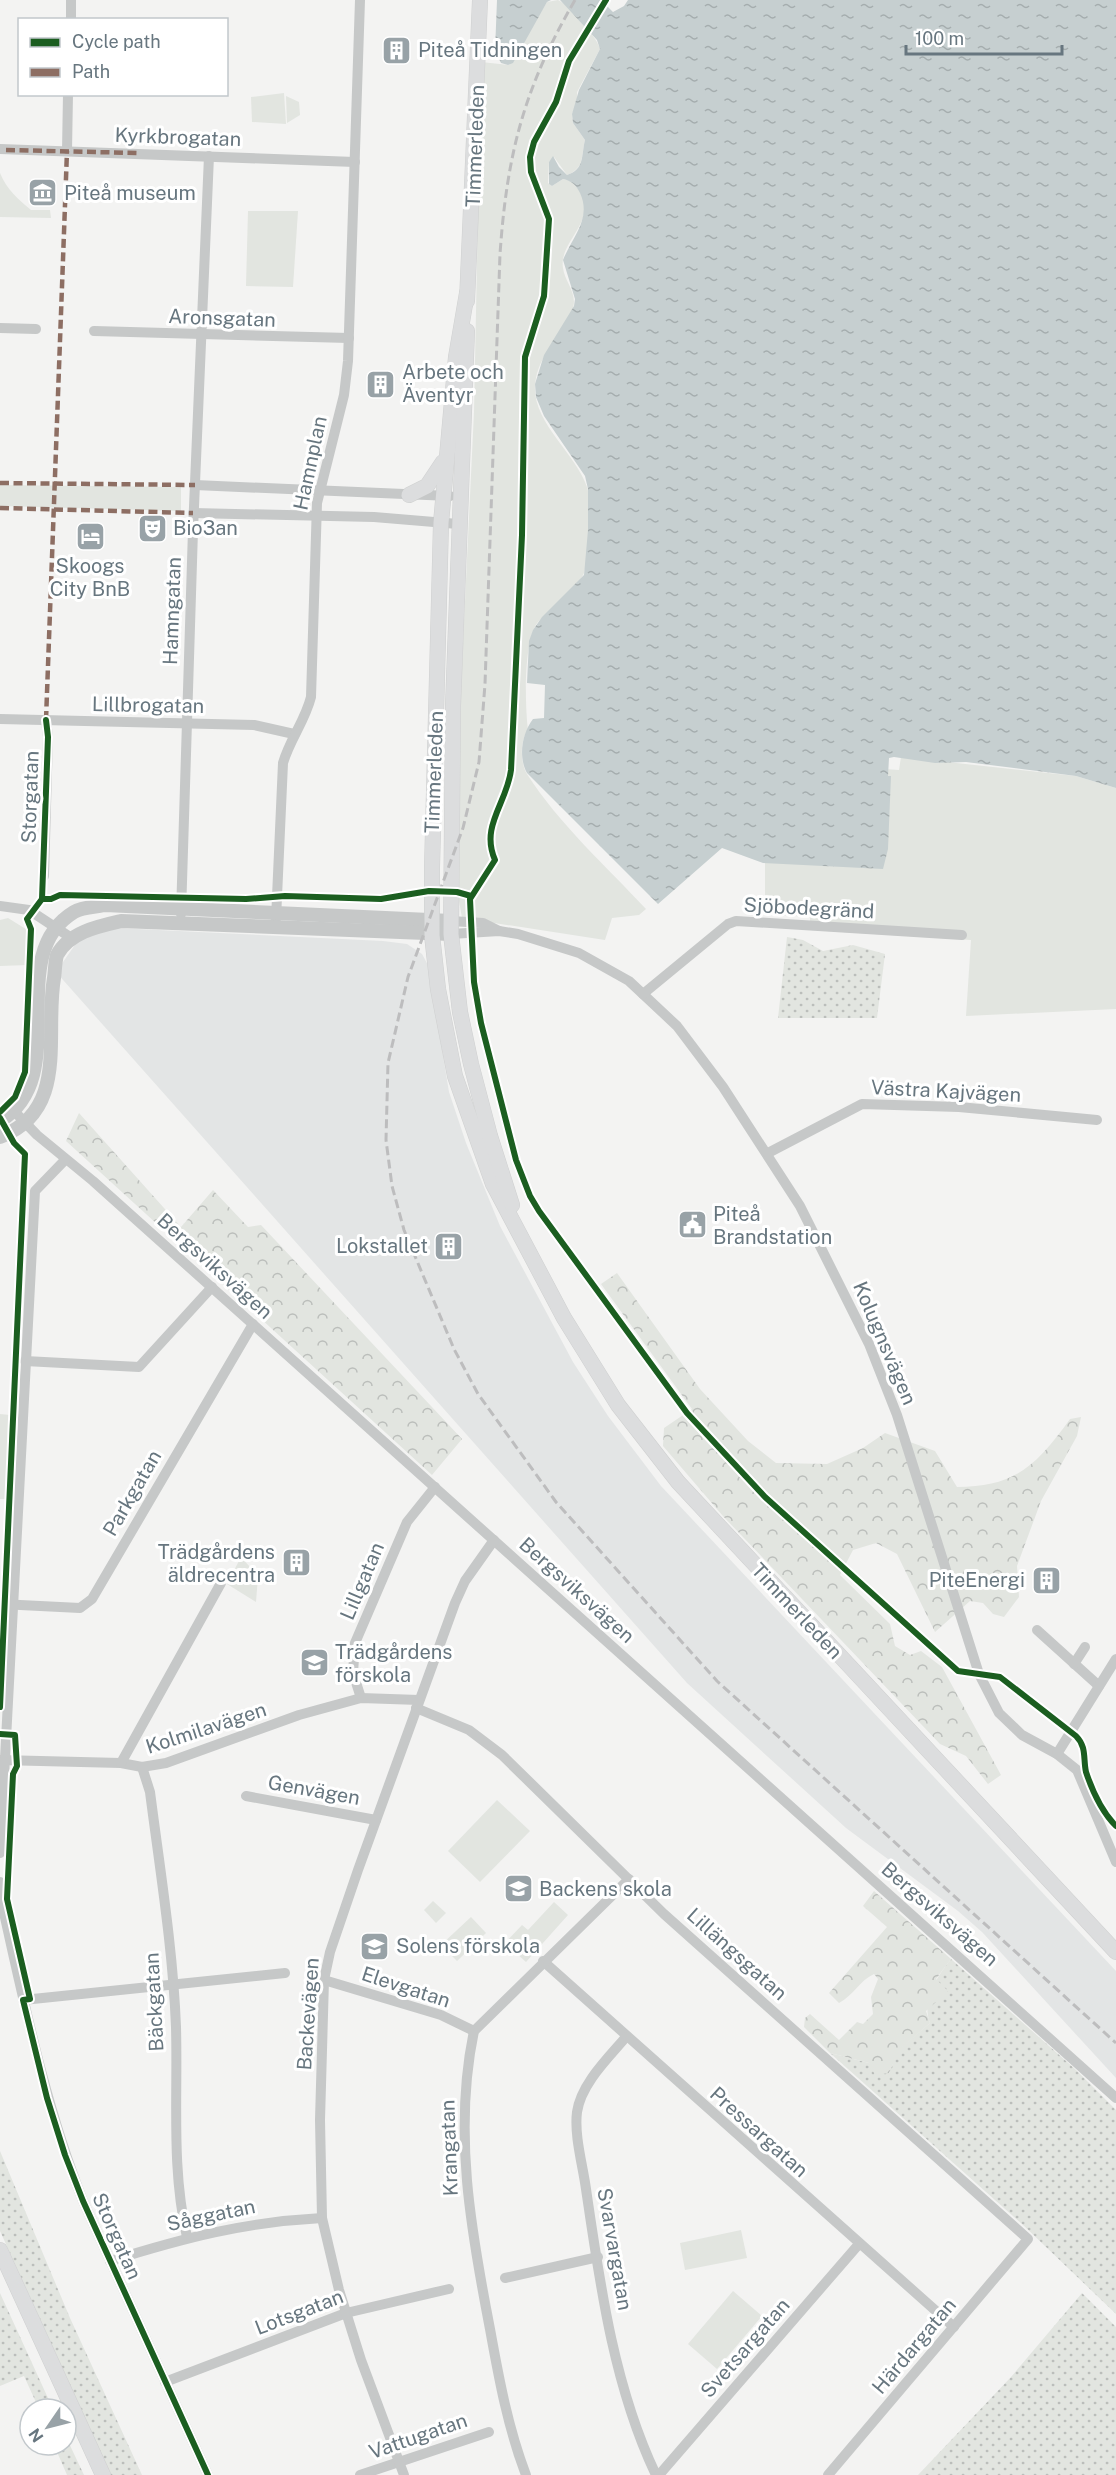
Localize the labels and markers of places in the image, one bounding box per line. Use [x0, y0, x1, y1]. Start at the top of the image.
building icon: Piteå Tidningen [381, 34, 413, 66]
place label: Piteå Tidningen [418, 38, 562, 62]
museum icon: Piteå museum [27, 177, 59, 209]
place label: Piteå museum [64, 181, 196, 205]
place label: Arbete och Äventyr [402, 360, 504, 407]
building icon: Arbete och Äventyr [365, 368, 397, 400]
theatre icon: Bio3an [136, 512, 168, 544]
place label: Bio3an [173, 516, 238, 540]
hotel icon: Skoogs City BnB [74, 520, 106, 552]
place label: Skoogs City BnB [50, 554, 130, 601]
place label: Piteå Brandstation [713, 1202, 832, 1249]
public building icon: Piteå Brandstation [676, 1209, 708, 1241]
building icon: Lokstallet [433, 1230, 465, 1262]
place label: Lokstallet [336, 1234, 428, 1258]
place label: Trädgårdens äldrecentra [158, 1540, 275, 1587]
building icon: Trädgårdens äldrecentra [280, 1547, 312, 1579]
building icon: PiteEnergi [1030, 1564, 1062, 1596]
place label: PiteEnergi [929, 1568, 1025, 1592]
place label: Trädgårdens förskola [335, 1640, 452, 1687]
school or university icon: Trädgårdens förskola [298, 1647, 330, 1679]
school or university icon: Backens skola [502, 1873, 534, 1905]
place label: Backens skola [539, 1877, 672, 1901]
school or university icon: Solens förskola [359, 1930, 391, 1962]
place label: Solens förskola [396, 1934, 540, 1958]

